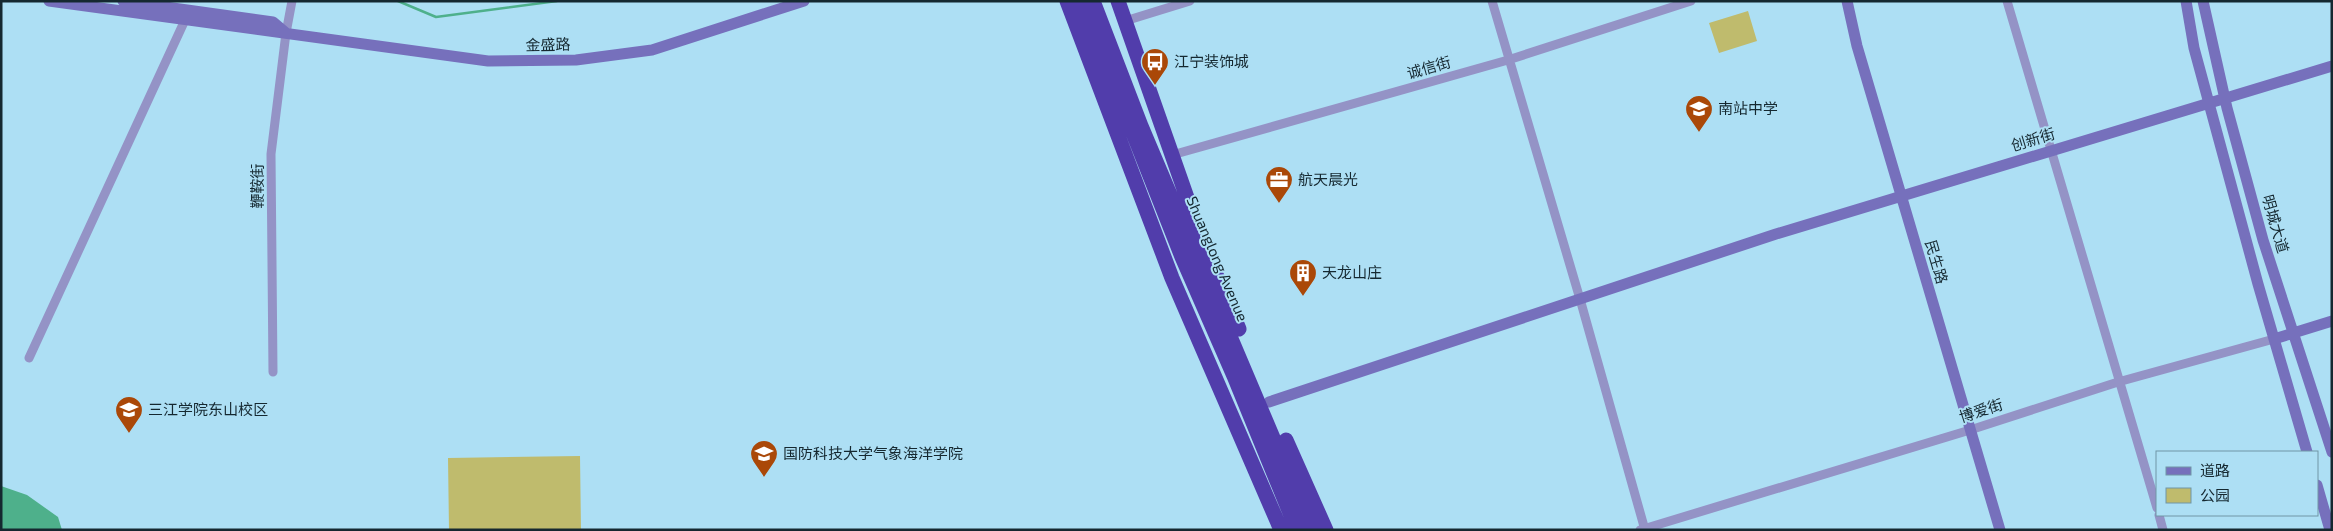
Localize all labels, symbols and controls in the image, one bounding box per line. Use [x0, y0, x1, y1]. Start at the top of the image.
street label: 金盛路 [525, 35, 571, 53]
bus stop icon: 江宁装饰城 [1140, 47, 1170, 86]
place label: 江宁装饰城 [1174, 52, 1249, 70]
street label: 诚信街 [1405, 52, 1453, 82]
school or university icon: 南站中学 [1684, 94, 1714, 133]
place label: 南站中学 [1718, 99, 1778, 117]
street label: 创新街 [2009, 124, 2057, 154]
street label: 鞭鞍街 [248, 163, 266, 209]
office icon: 航天晨光 [1264, 165, 1294, 204]
place label: 航天晨光 [1298, 170, 1358, 188]
street label: 明城大道 [2259, 192, 2293, 255]
street label: Shuanglong Avenue [1183, 193, 1252, 324]
street label: 民生路 [1922, 238, 1952, 286]
building icon: 天龙山庄 [1288, 258, 1318, 297]
place label: 天龙山庄 [1322, 263, 1382, 281]
school or university icon: 三江学院东山校区 [114, 395, 144, 434]
street label: 博爱街 [1957, 395, 2005, 426]
place label: 三江学院东山校区 [148, 400, 268, 418]
school or university icon: 国防科技大学气象海洋学院 [749, 439, 779, 478]
place label: 国防科技大学气象海洋学院 [783, 444, 963, 462]
legend [2156, 451, 2318, 516]
text: 道路 [2200, 461, 2230, 479]
text: 公园 [2200, 486, 2230, 504]

